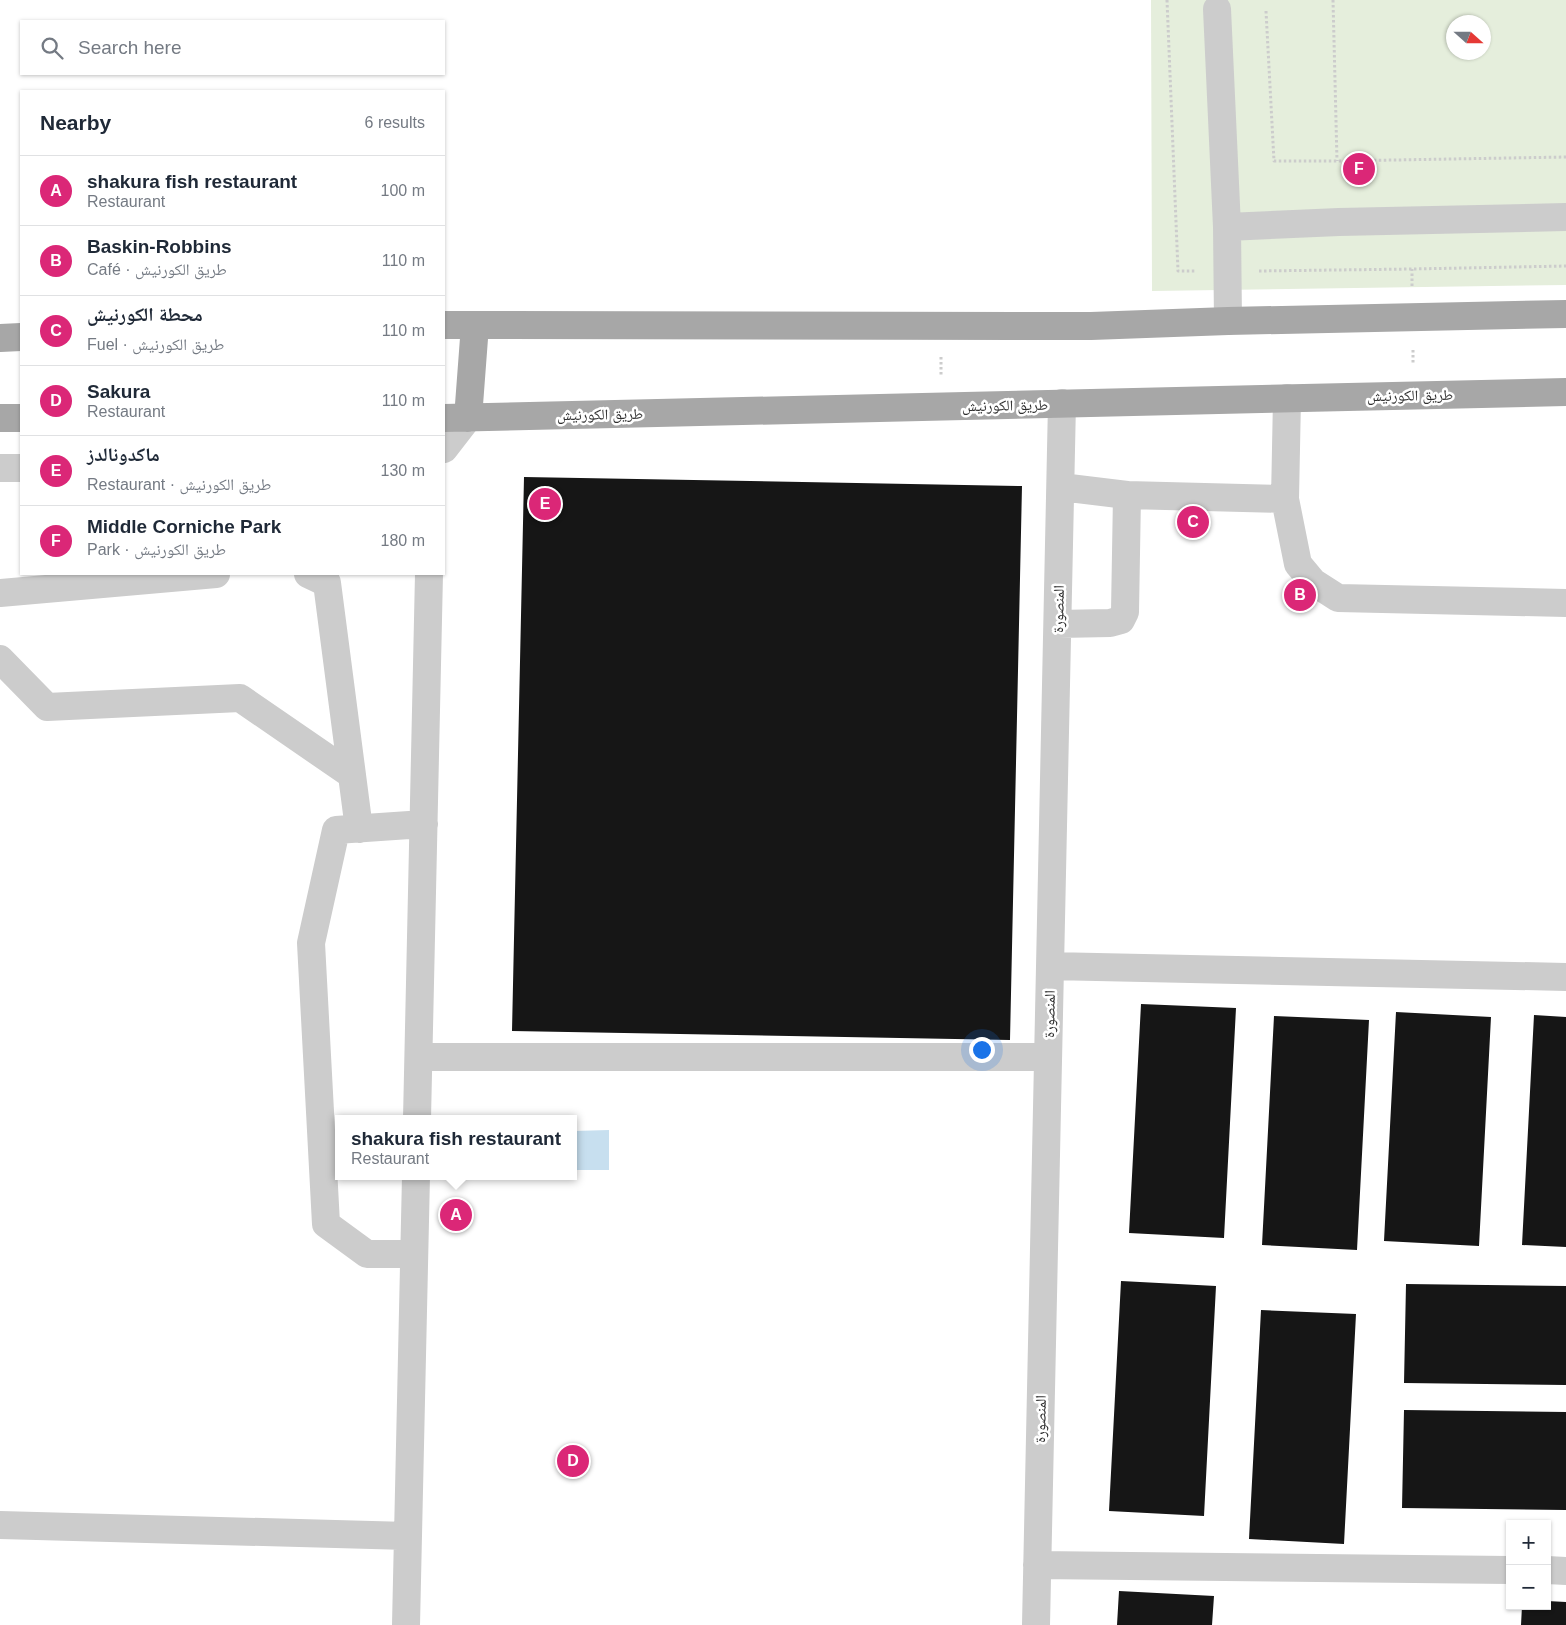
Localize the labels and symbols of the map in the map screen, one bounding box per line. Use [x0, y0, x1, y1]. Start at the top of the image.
north arrow [1446, 15, 1491, 60]
pin: F [1343, 150, 1375, 188]
street label: طريق الكورنيش [1367, 386, 1453, 406]
street label: طريق الكورنيش [962, 396, 1048, 416]
street label: طريق الكورنيش [557, 405, 643, 425]
pin: E [529, 485, 561, 523]
pin: C [1177, 503, 1209, 541]
pin: B [1284, 576, 1316, 614]
street label: المنصورة [1049, 585, 1068, 633]
street label: المنصورة [1040, 990, 1059, 1038]
your location [969, 1037, 995, 1063]
pin: A [440, 1196, 472, 1234]
street label: المنصورة [1031, 1395, 1050, 1443]
pin: D [557, 1442, 589, 1480]

